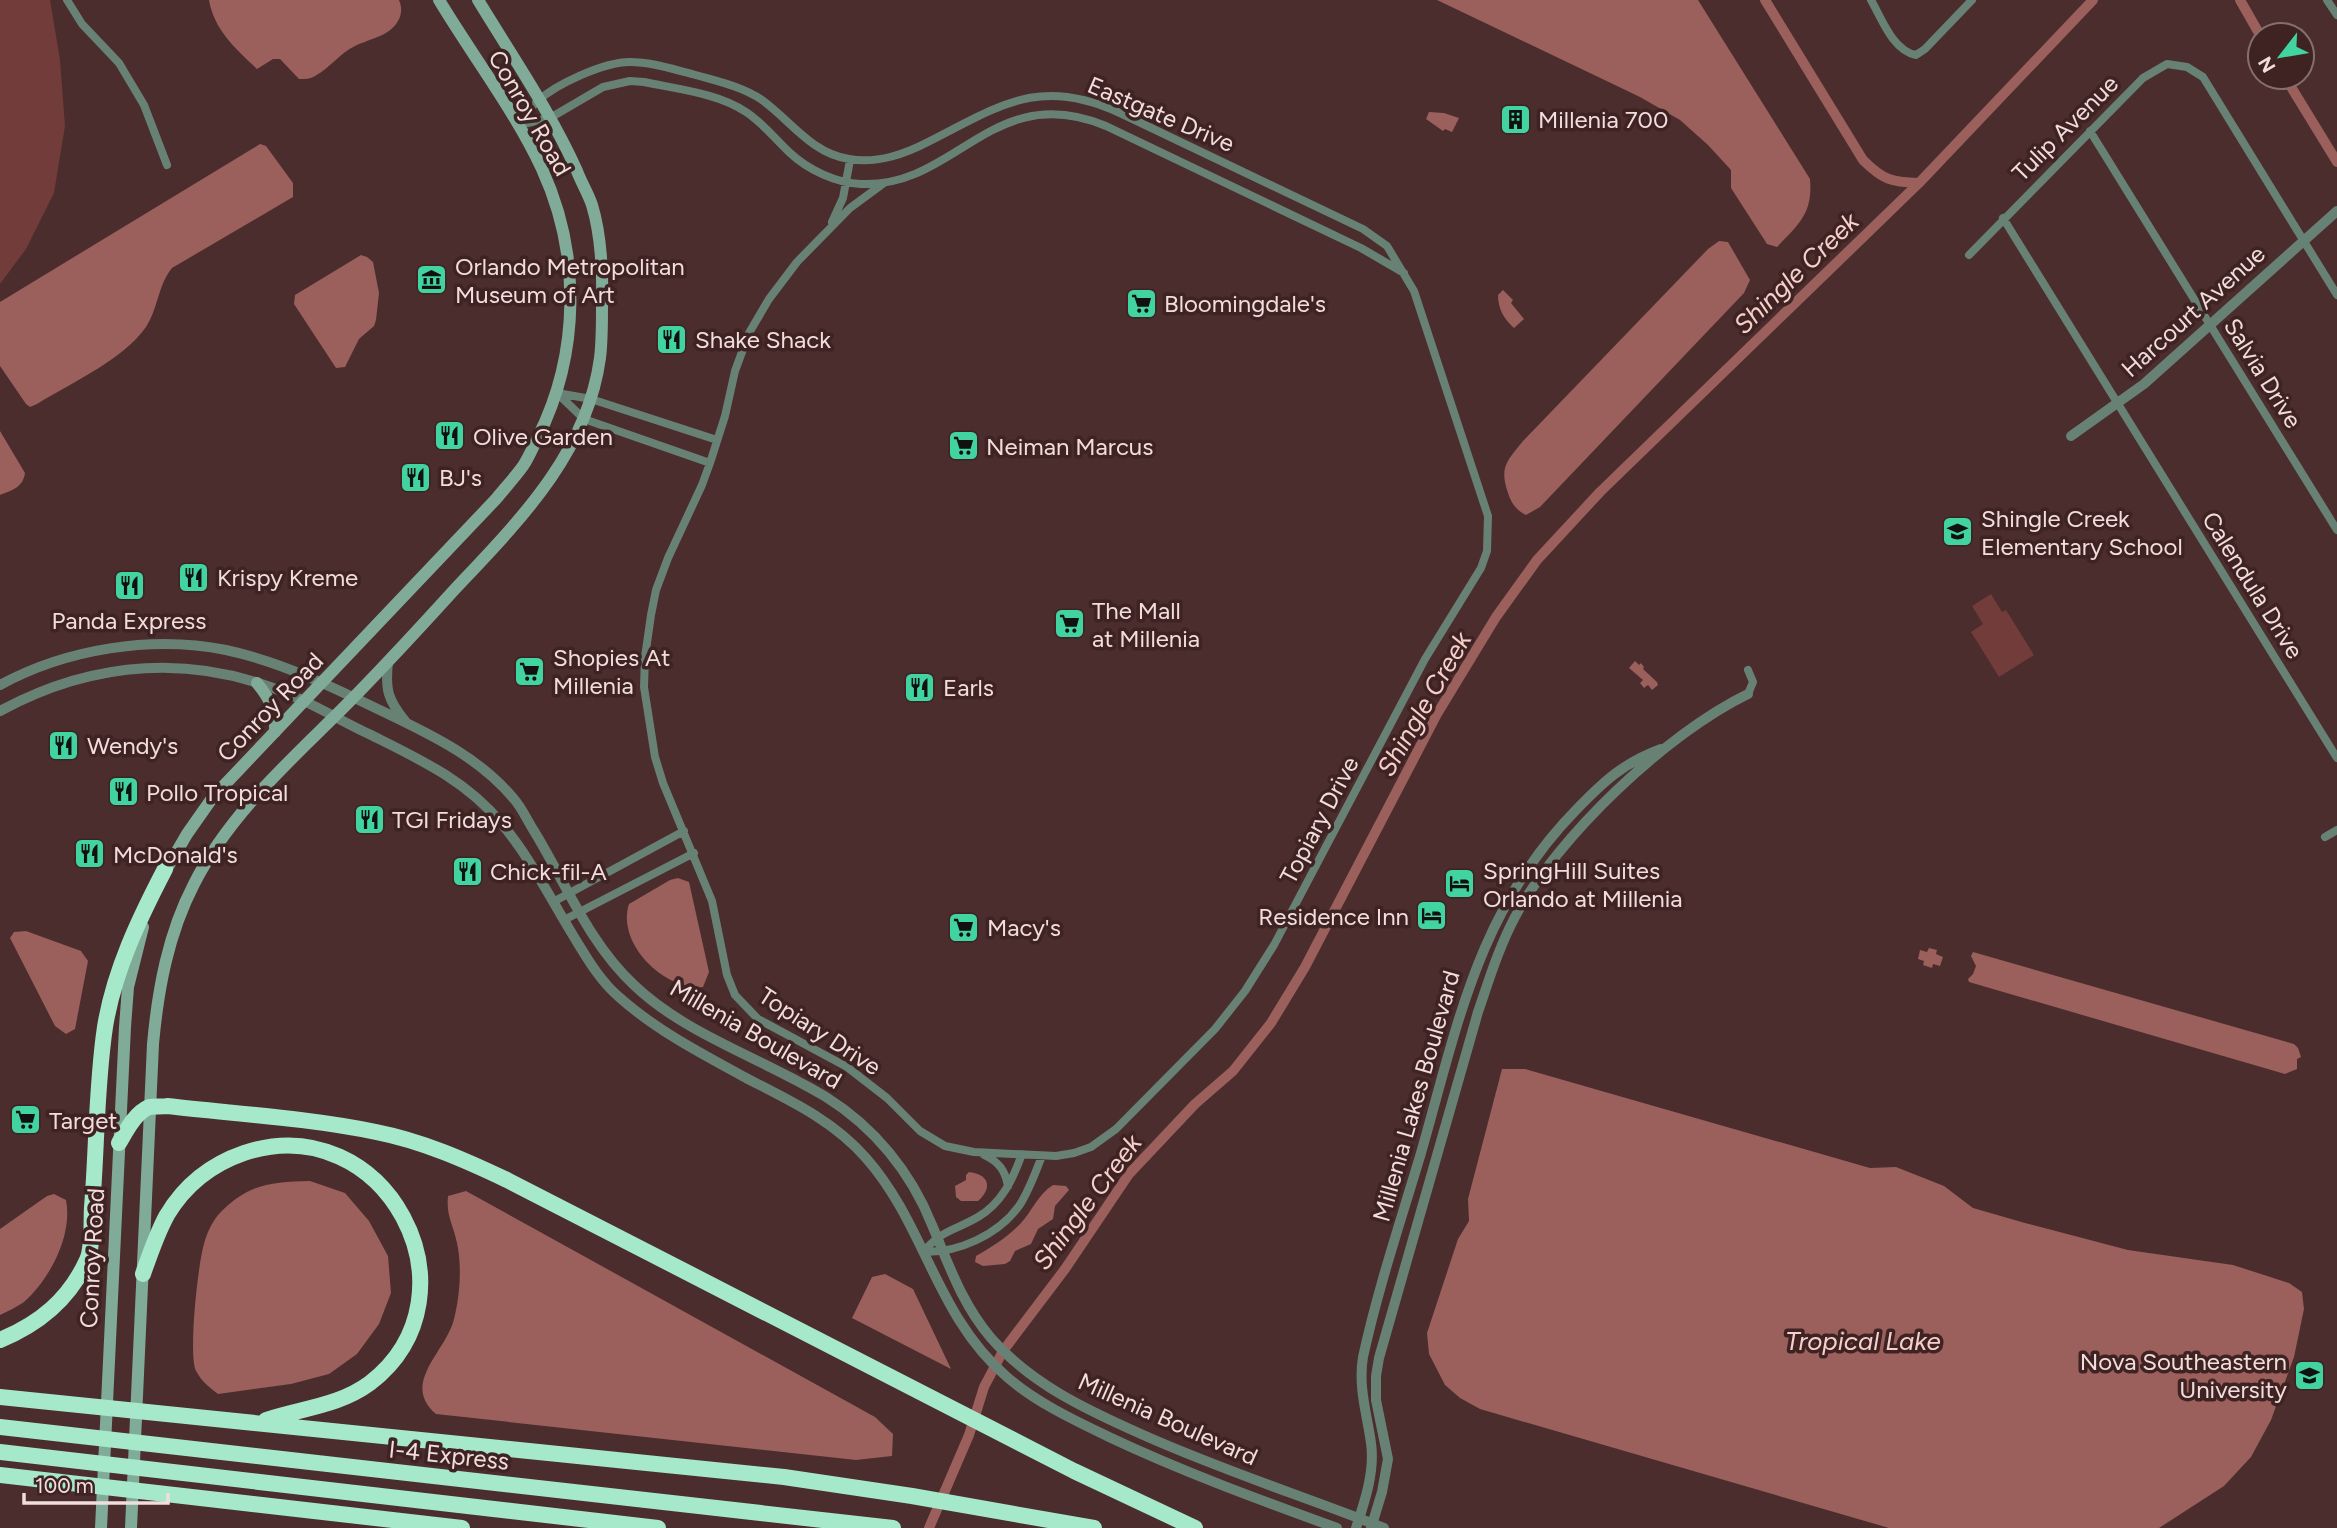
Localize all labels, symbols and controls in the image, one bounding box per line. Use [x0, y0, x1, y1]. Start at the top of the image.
north arrow [2246, 21, 2316, 91]
street label: Conroy Road [482, 45, 578, 181]
text: N [2253, 52, 2280, 77]
street label: Tulip Avenue [2006, 69, 2124, 187]
street label: Eastgate Drive [1083, 70, 1239, 158]
building icon: Millenia 700 [1498, 102, 1532, 136]
place label: Millenia 700 [1538, 105, 1668, 134]
water label: Shingle Creek [1727, 204, 1866, 341]
street label: Harcourt Avenue [2115, 239, 2271, 383]
place label: Orlando Metropolitan Museum of Art [455, 252, 685, 309]
museum icon: Orlando Metropolitan Museum of Art [415, 263, 449, 297]
supermarket icon: Bloomingdale's [1124, 286, 1158, 320]
place label: Bloomingdale's [1164, 289, 1326, 318]
street label: Salvia Drive [2218, 313, 2308, 433]
restaurant icon: Shake Shack [655, 322, 689, 356]
place label: Shake Shack [695, 325, 831, 354]
restaurant icon: Olive Garden [433, 419, 467, 453]
place label: Olive Garden [473, 422, 613, 451]
supermarket icon: Neiman Marcus [946, 429, 980, 463]
place label: Neiman Marcus [986, 432, 1153, 461]
restaurant icon: BJ's [399, 460, 433, 494]
place label: BJ's [439, 463, 482, 492]
place label: Shingle Creek Elementary School [1981, 504, 2183, 561]
street label: Calendula Drive [2196, 506, 2310, 664]
school or university icon: Shingle Creek Elementary School [1941, 515, 1975, 549]
restaurant icon: Krispy Kreme [177, 560, 211, 594]
place label: Krispy Kreme [217, 563, 358, 592]
restaurant icon: Panda Express [112, 569, 146, 603]
place label: The Mall at Millenia [1092, 596, 1200, 653]
place label: Panda Express [52, 606, 206, 635]
supermarket icon: The Mall at Millenia [1052, 607, 1086, 641]
water label: Shingle Creek [1370, 625, 1479, 782]
place label: Shopies At Millenia [553, 643, 670, 700]
street label: Conroy Road [211, 647, 329, 767]
supermarket icon: Shopies At Millenia [513, 654, 547, 688]
restaurant icon: Earls [903, 670, 937, 704]
place label: Earls [943, 673, 994, 702]
restaurant icon: Wendy's [47, 728, 81, 762]
place label: Wendy's [87, 731, 178, 760]
street label: Topiary Drive [1273, 751, 1365, 889]
restaurant icon: Pollo Tropical [106, 775, 140, 809]
place label: Pollo Tropical [146, 778, 288, 807]
restaurant icon: TGI Fridays [352, 802, 386, 836]
place label: TGI Fridays [392, 805, 512, 834]
restaurant icon: McDonald's [73, 837, 107, 871]
place label: McDonald's [113, 840, 238, 869]
restaurant icon: Chick-fil-A [450, 854, 484, 888]
place label: SpringHill Suites Orlando at Millenia [1483, 856, 1683, 913]
place label: Chick-fil-A [490, 857, 608, 886]
hotel icon: SpringHill Suites Orlando at Millenia [1443, 867, 1477, 901]
hotel icon: Residence Inn [1415, 899, 1449, 933]
place label: Residence Inn [1258, 902, 1409, 931]
supermarket icon: Macy's [947, 910, 981, 944]
place label: Macy's [987, 913, 1061, 942]
street label: Millenia Lakes Boulevard [1366, 967, 1466, 1225]
street label: Millenia Boulevard [665, 973, 847, 1095]
street label: Topiary Drive [753, 981, 887, 1081]
supermarket icon: Target [9, 1103, 43, 1137]
place label: Target [49, 1106, 117, 1135]
water label: Shingle Creek [1026, 1127, 1149, 1276]
street label: Conroy Road [74, 1187, 110, 1329]
water label: Tropical Lake [1785, 1325, 1941, 1357]
place label: Nova Southeastern University [2080, 1347, 2287, 1404]
school or university icon: Nova Southeastern University [2293, 1358, 2327, 1392]
street label: Millenia Boulevard [1074, 1366, 1262, 1472]
street label: I-4 Express [387, 1434, 511, 1476]
scale bar [24, 1462, 168, 1506]
text: 100 m [35, 1473, 94, 1498]

